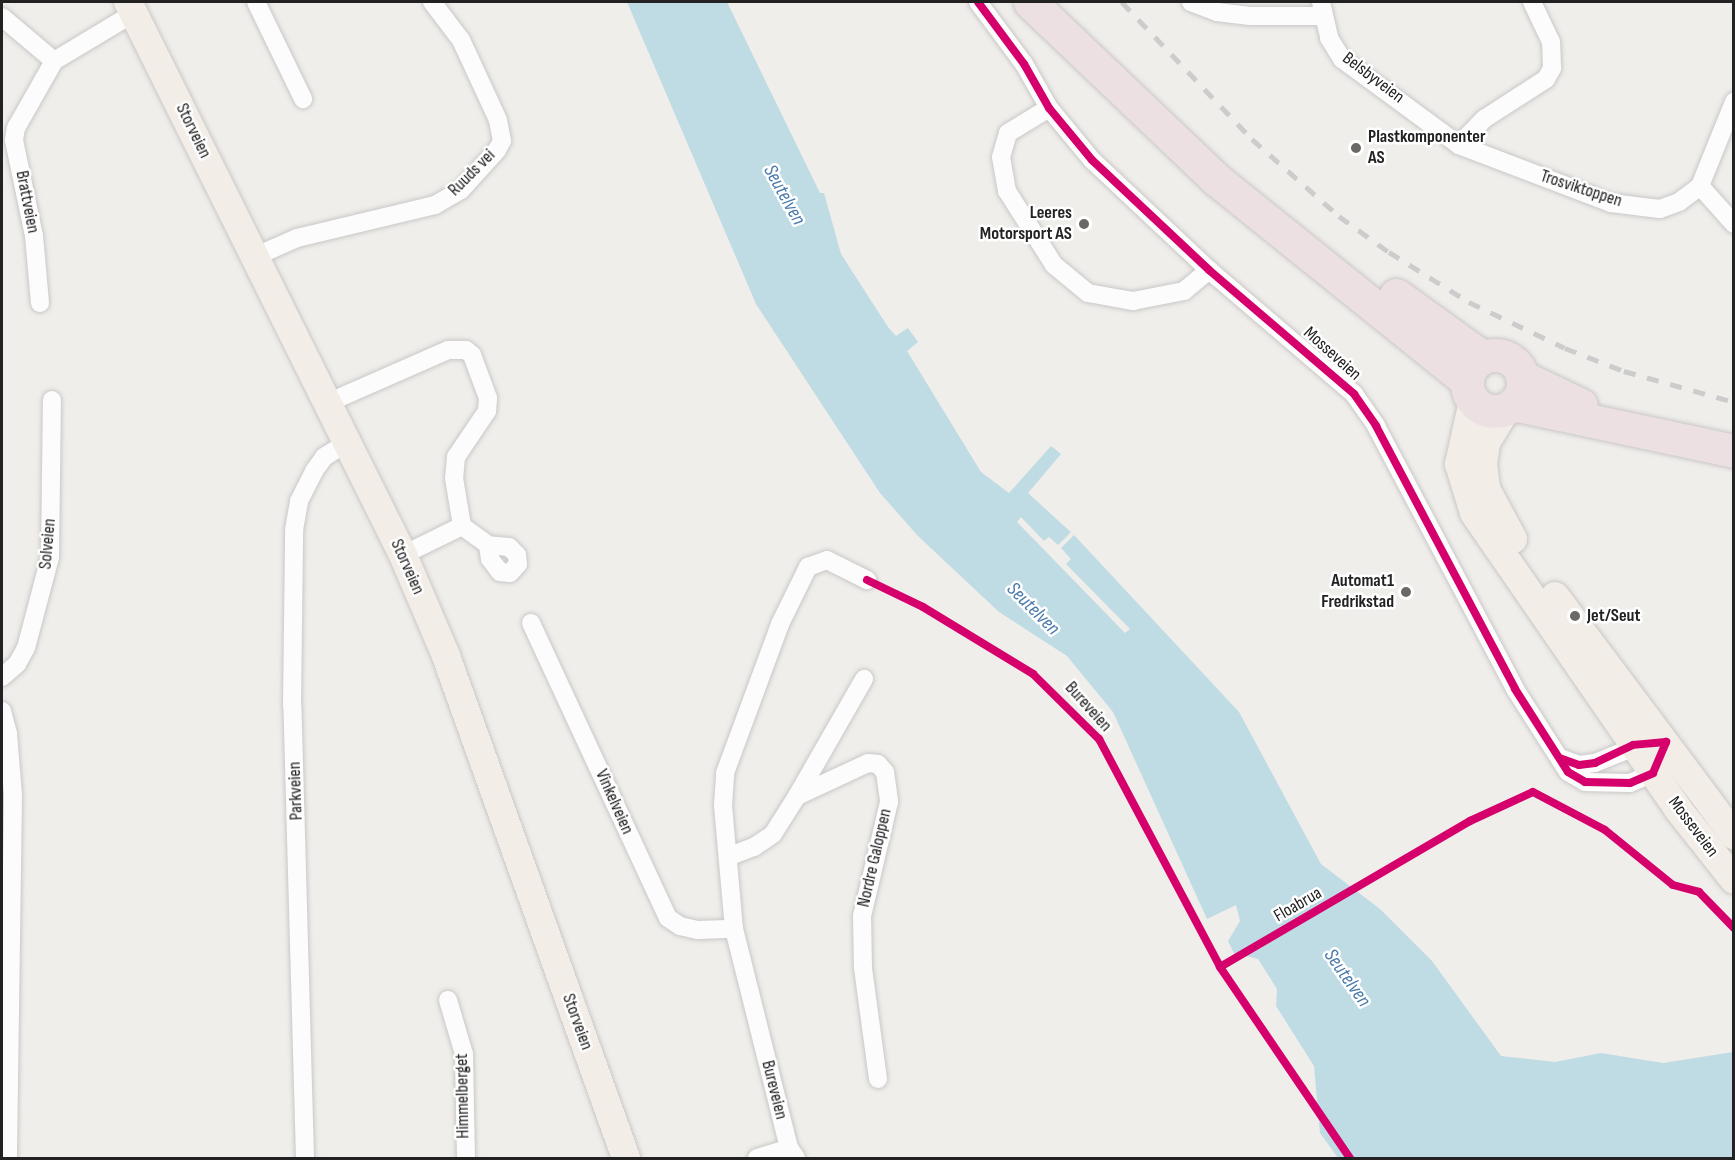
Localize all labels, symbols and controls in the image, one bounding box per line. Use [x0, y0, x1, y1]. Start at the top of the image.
street label: Belsbyveien [1338, 48, 1408, 108]
street label: Storveien [171, 100, 215, 162]
place label: Plastkomponenter AS [1368, 127, 1486, 170]
marker: Plastkomponenter AS [1349, 141, 1363, 155]
street label: Ruuds vei [444, 145, 500, 201]
water label: Seutelven [758, 161, 810, 229]
street label: Trosviktoppen [1537, 166, 1625, 212]
street label: Brattveien [10, 169, 44, 235]
place label: Leeres Motorsport AS [980, 203, 1072, 246]
marker: Leeres Motorsport AS [1077, 217, 1091, 231]
street label: Mosseveien [1299, 322, 1365, 386]
street label: Solveien [35, 518, 61, 570]
street label: Storveien [385, 536, 429, 598]
place label: Automat1 Fredrikstad [1321, 571, 1394, 614]
water label: Seutelven [1001, 577, 1065, 641]
marker: Automat1 Fredrikstad [1399, 585, 1413, 599]
place label: Jet/Seut [1587, 605, 1640, 627]
marker: Jet/Seut [1568, 609, 1582, 623]
street label: Bureveien [1060, 678, 1116, 736]
street label: Parkveien [284, 761, 308, 821]
street label: Vinkelveien [590, 766, 638, 838]
street label: Mosseveien [1663, 792, 1723, 862]
street label: Nordre Galoppen [853, 807, 897, 909]
street label: Floabrua [1270, 883, 1326, 927]
water label: Seutelven [1318, 944, 1376, 1012]
street label: Storveien [557, 991, 597, 1053]
street label: Himmelberget [451, 1053, 475, 1139]
street label: Bureveien [756, 1058, 792, 1122]

